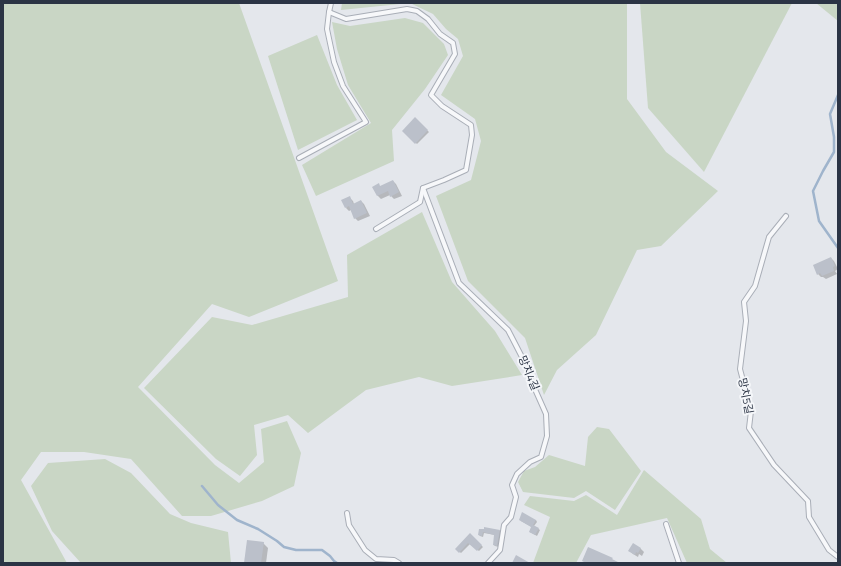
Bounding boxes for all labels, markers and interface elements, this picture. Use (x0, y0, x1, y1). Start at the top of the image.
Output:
street label: 망치4길 (514, 353, 544, 393)
street label: 망치5길 (735, 377, 757, 415)

